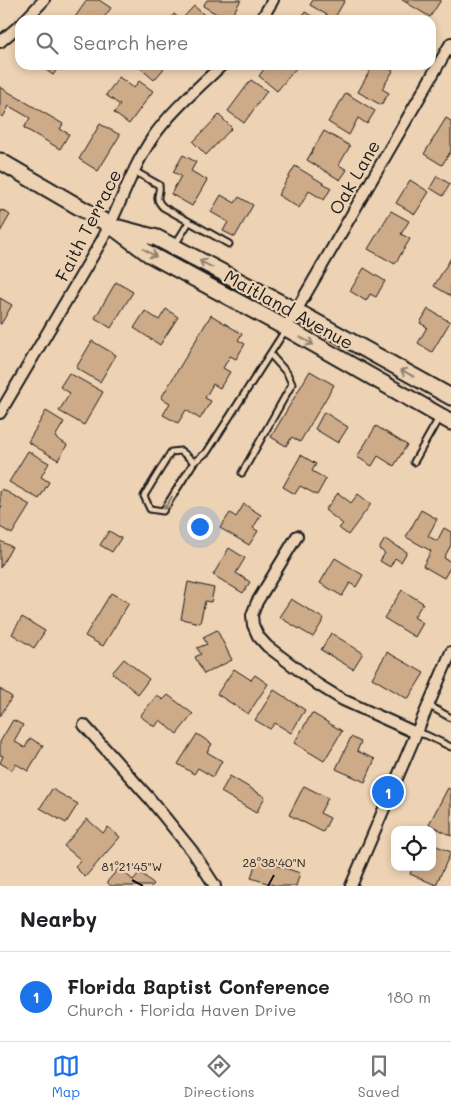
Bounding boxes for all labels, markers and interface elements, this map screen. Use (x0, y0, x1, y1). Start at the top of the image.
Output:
search box (15, 15, 436, 70)
icon: search (33, 29, 61, 57)
text: Search here (73, 30, 189, 55)
street label: Oak Lane (323, 135, 385, 219)
street label: Faith Terrace (49, 165, 127, 285)
one-way arrow (143, 248, 157, 259)
one-way arrow (199, 258, 214, 268)
street label: Maitland Avenue (220, 264, 358, 354)
one-way arrow (300, 336, 314, 346)
one-way arrow (401, 367, 415, 377)
one-way arrow (163, 496, 174, 510)
your location (187, 514, 213, 540)
pin: 1 (372, 773, 404, 811)
map controls (391, 826, 436, 871)
button: locate (391, 826, 436, 871)
text: 28°38'40"N (242, 854, 306, 870)
text: 81°21'45"W (102, 858, 162, 874)
text: Nearby (20, 905, 97, 932)
text: Florida Baptist Conference (67, 974, 330, 999)
text: 1 (32, 986, 40, 1007)
text: 180 m (386, 986, 431, 1007)
text: Church · Florida Haven Drive (67, 999, 297, 1020)
tab: Map (52, 1052, 80, 1101)
tab: Directions (183, 1052, 255, 1101)
tab: Saved (358, 1052, 399, 1101)

